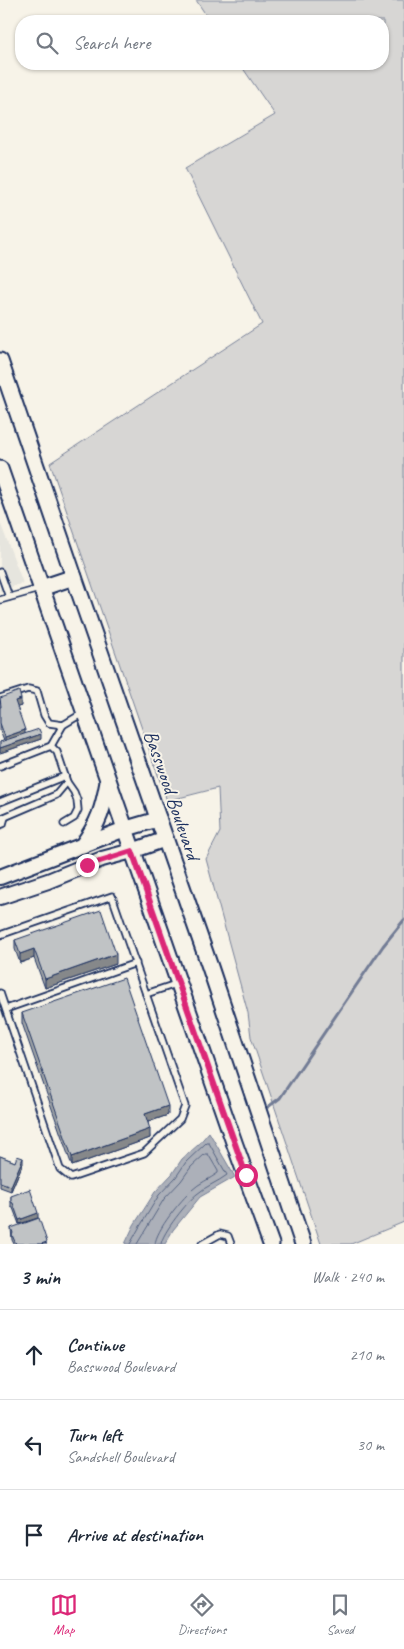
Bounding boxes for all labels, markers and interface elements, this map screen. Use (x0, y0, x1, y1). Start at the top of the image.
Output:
search box (15, 15, 389, 70)
icon: search (33, 29, 61, 57)
text: Search here (73, 31, 150, 55)
street label: Basswood Boulevard (138, 727, 207, 866)
route end (76, 854, 99, 877)
route start (235, 1164, 258, 1187)
text: 3 min (20, 1264, 60, 1290)
text: Walk · 240 m (312, 1267, 384, 1287)
text: Continue (67, 1333, 124, 1357)
icon: ahead (20, 1341, 48, 1369)
text: 210 m (350, 1345, 384, 1365)
text: Basswood Boulevard (67, 1357, 175, 1377)
text: Turn left (67, 1423, 122, 1447)
icon: left (20, 1431, 48, 1459)
text: 30 m (357, 1435, 384, 1455)
text: Sandshell Boulevard (67, 1447, 174, 1467)
icon: arrive (20, 1521, 48, 1549)
text: Arrive at destination (67, 1523, 203, 1547)
tab: Map (50, 1591, 78, 1638)
tab: Directions (178, 1591, 226, 1638)
tab: Saved (326, 1591, 354, 1638)

